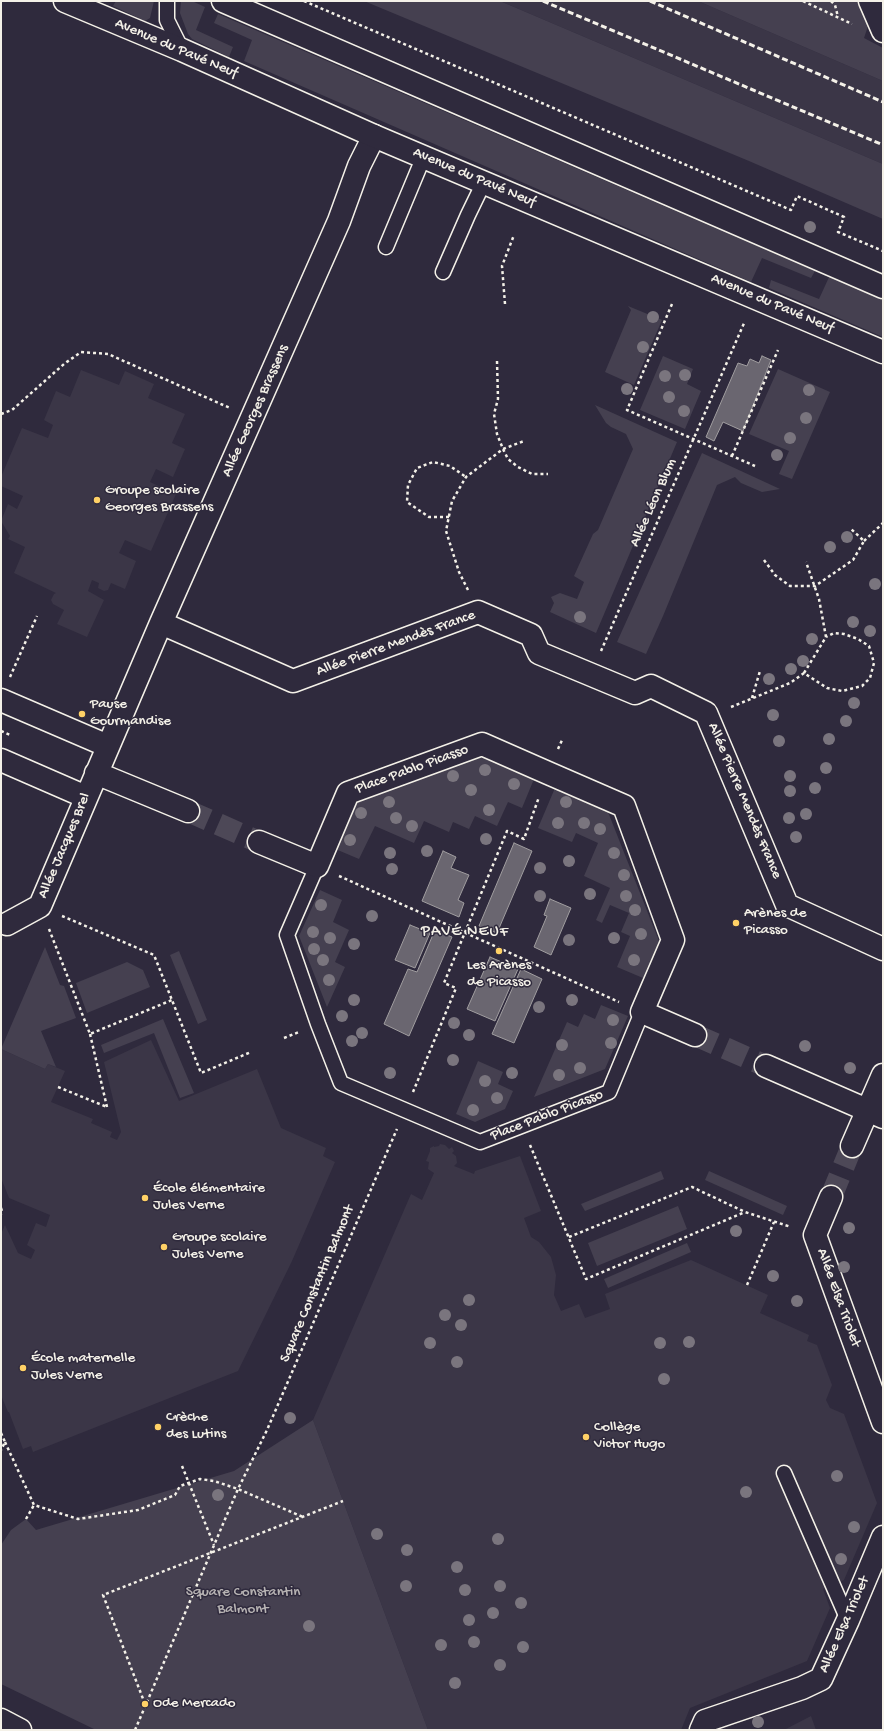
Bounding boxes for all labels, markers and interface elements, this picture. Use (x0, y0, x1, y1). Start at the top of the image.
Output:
street label: Avenue du Pavé Neuf (112, 15, 240, 83)
street label: Avenue du Pavé Neuf (410, 144, 538, 212)
street label: Avenue du Pavé Neuf (708, 270, 836, 338)
street label: Allée Georges Brassens (219, 342, 293, 480)
street label: Allée Léon Blum (626, 456, 682, 550)
place label: Groupe scolaire Georges Brassens (105, 482, 213, 517)
marker: Groupe scolaire Georges Brassens (92, 495, 102, 505)
street label: Allée Pierre Mendès France (314, 607, 478, 681)
place label: Pause Gourmandise (90, 696, 171, 731)
marker: Pause Gourmandise (77, 709, 87, 719)
street label: Allée Pierre Mendès France (703, 720, 785, 882)
street label: Place Pablo Picasso (353, 741, 471, 799)
street label: Allée Jacques Brel (35, 791, 95, 901)
place label: Arènes de Picasso (744, 905, 806, 940)
marker: Arènes de Picasso (731, 918, 741, 928)
district label: PAVÉ NEUF (421, 923, 509, 943)
marker: Les Arènes de Picasso (494, 946, 504, 956)
place label: Les Arènes de Picasso (467, 957, 531, 992)
street label: Place Pablo Picasso (488, 1086, 606, 1146)
place label: École élémentaire Jules Verne (153, 1180, 265, 1215)
marker: École élémentaire Jules Verne (140, 1193, 150, 1203)
street label: Square Constantin Balmont (277, 1203, 359, 1365)
place label: Groupe scolaire Jules Verne (172, 1229, 267, 1264)
marker: Groupe scolaire Jules Verne (159, 1242, 169, 1252)
street label: Allée Elsa Triolet (812, 1246, 864, 1350)
place label: École maternelle Jules Verne (31, 1350, 135, 1385)
marker: École maternelle Jules Verne (18, 1363, 28, 1373)
place label: Crèche des Lutins (166, 1409, 226, 1444)
place label: Collège Victor Hugo (594, 1419, 665, 1454)
marker: Crèche des Lutins (153, 1422, 163, 1432)
marker: Collège Victor Hugo (581, 1432, 591, 1442)
street label: Allée Elsa Triolet (816, 1574, 874, 1676)
park label: Square Constantin Balmont (186, 1584, 300, 1619)
place label: Ode Mercado (153, 1695, 236, 1713)
marker: Ode Mercado (140, 1699, 150, 1709)

